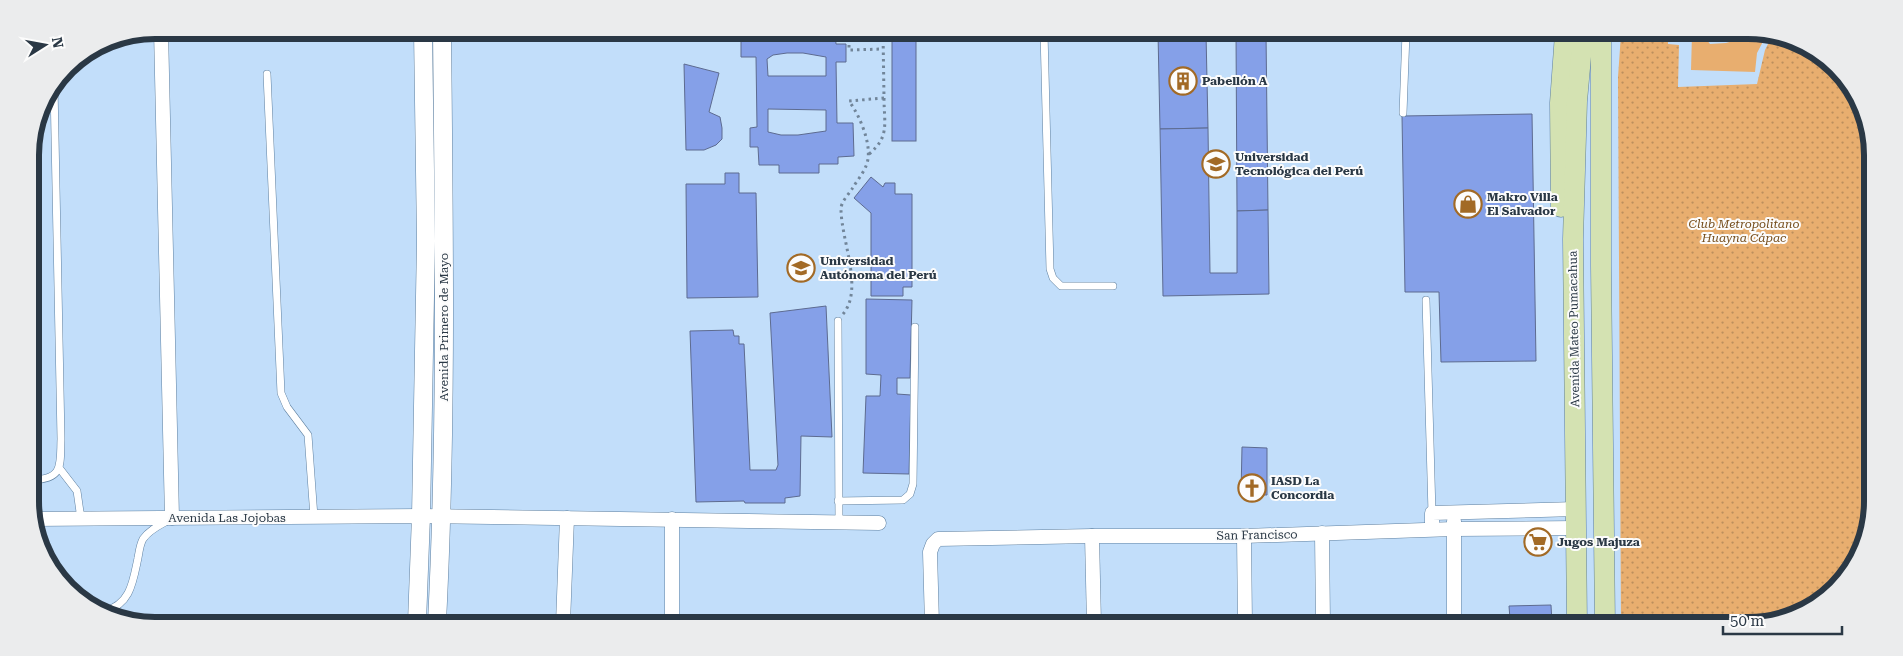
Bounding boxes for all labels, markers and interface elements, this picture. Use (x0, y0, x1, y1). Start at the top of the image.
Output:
north arrow (20, 20, 70, 70)
text: N (49, 36, 67, 50)
building icon: Pabellón A (1168, 66, 1198, 96)
place label: Pabellón A (1202, 74, 1268, 88)
school or university icon: Universidad Tecnológica del Perú (1201, 149, 1231, 179)
place label: Universidad Tecnológica del Perú (1235, 150, 1363, 178)
shop icon: Makro Villa El Salvador (1453, 189, 1483, 219)
place label: Makro Villa El Salvador (1487, 190, 1558, 218)
park label: Club Metropolitano Huayna Cápac (1688, 217, 1800, 245)
street label: Avenida Mateo Pumacahua (1566, 250, 1582, 407)
street label: Avenida Primero de Mayo (437, 253, 451, 401)
school or university icon: Universidad Autónoma del Perú (786, 253, 816, 283)
place label: Universidad Autónoma del Perú (820, 254, 937, 282)
church icon: IASD La Concordia (1237, 473, 1267, 503)
place label: IASD La Concordia (1271, 474, 1334, 502)
street label: Avenida Las Jojobas (168, 511, 286, 525)
street label: San Francisco (1216, 527, 1298, 543)
supermarket icon: Jugos Majuza (1523, 527, 1553, 557)
place label: Jugos Majuza (1557, 535, 1640, 549)
scale bar (1723, 604, 1842, 636)
text: 50 m (1730, 612, 1765, 630)

